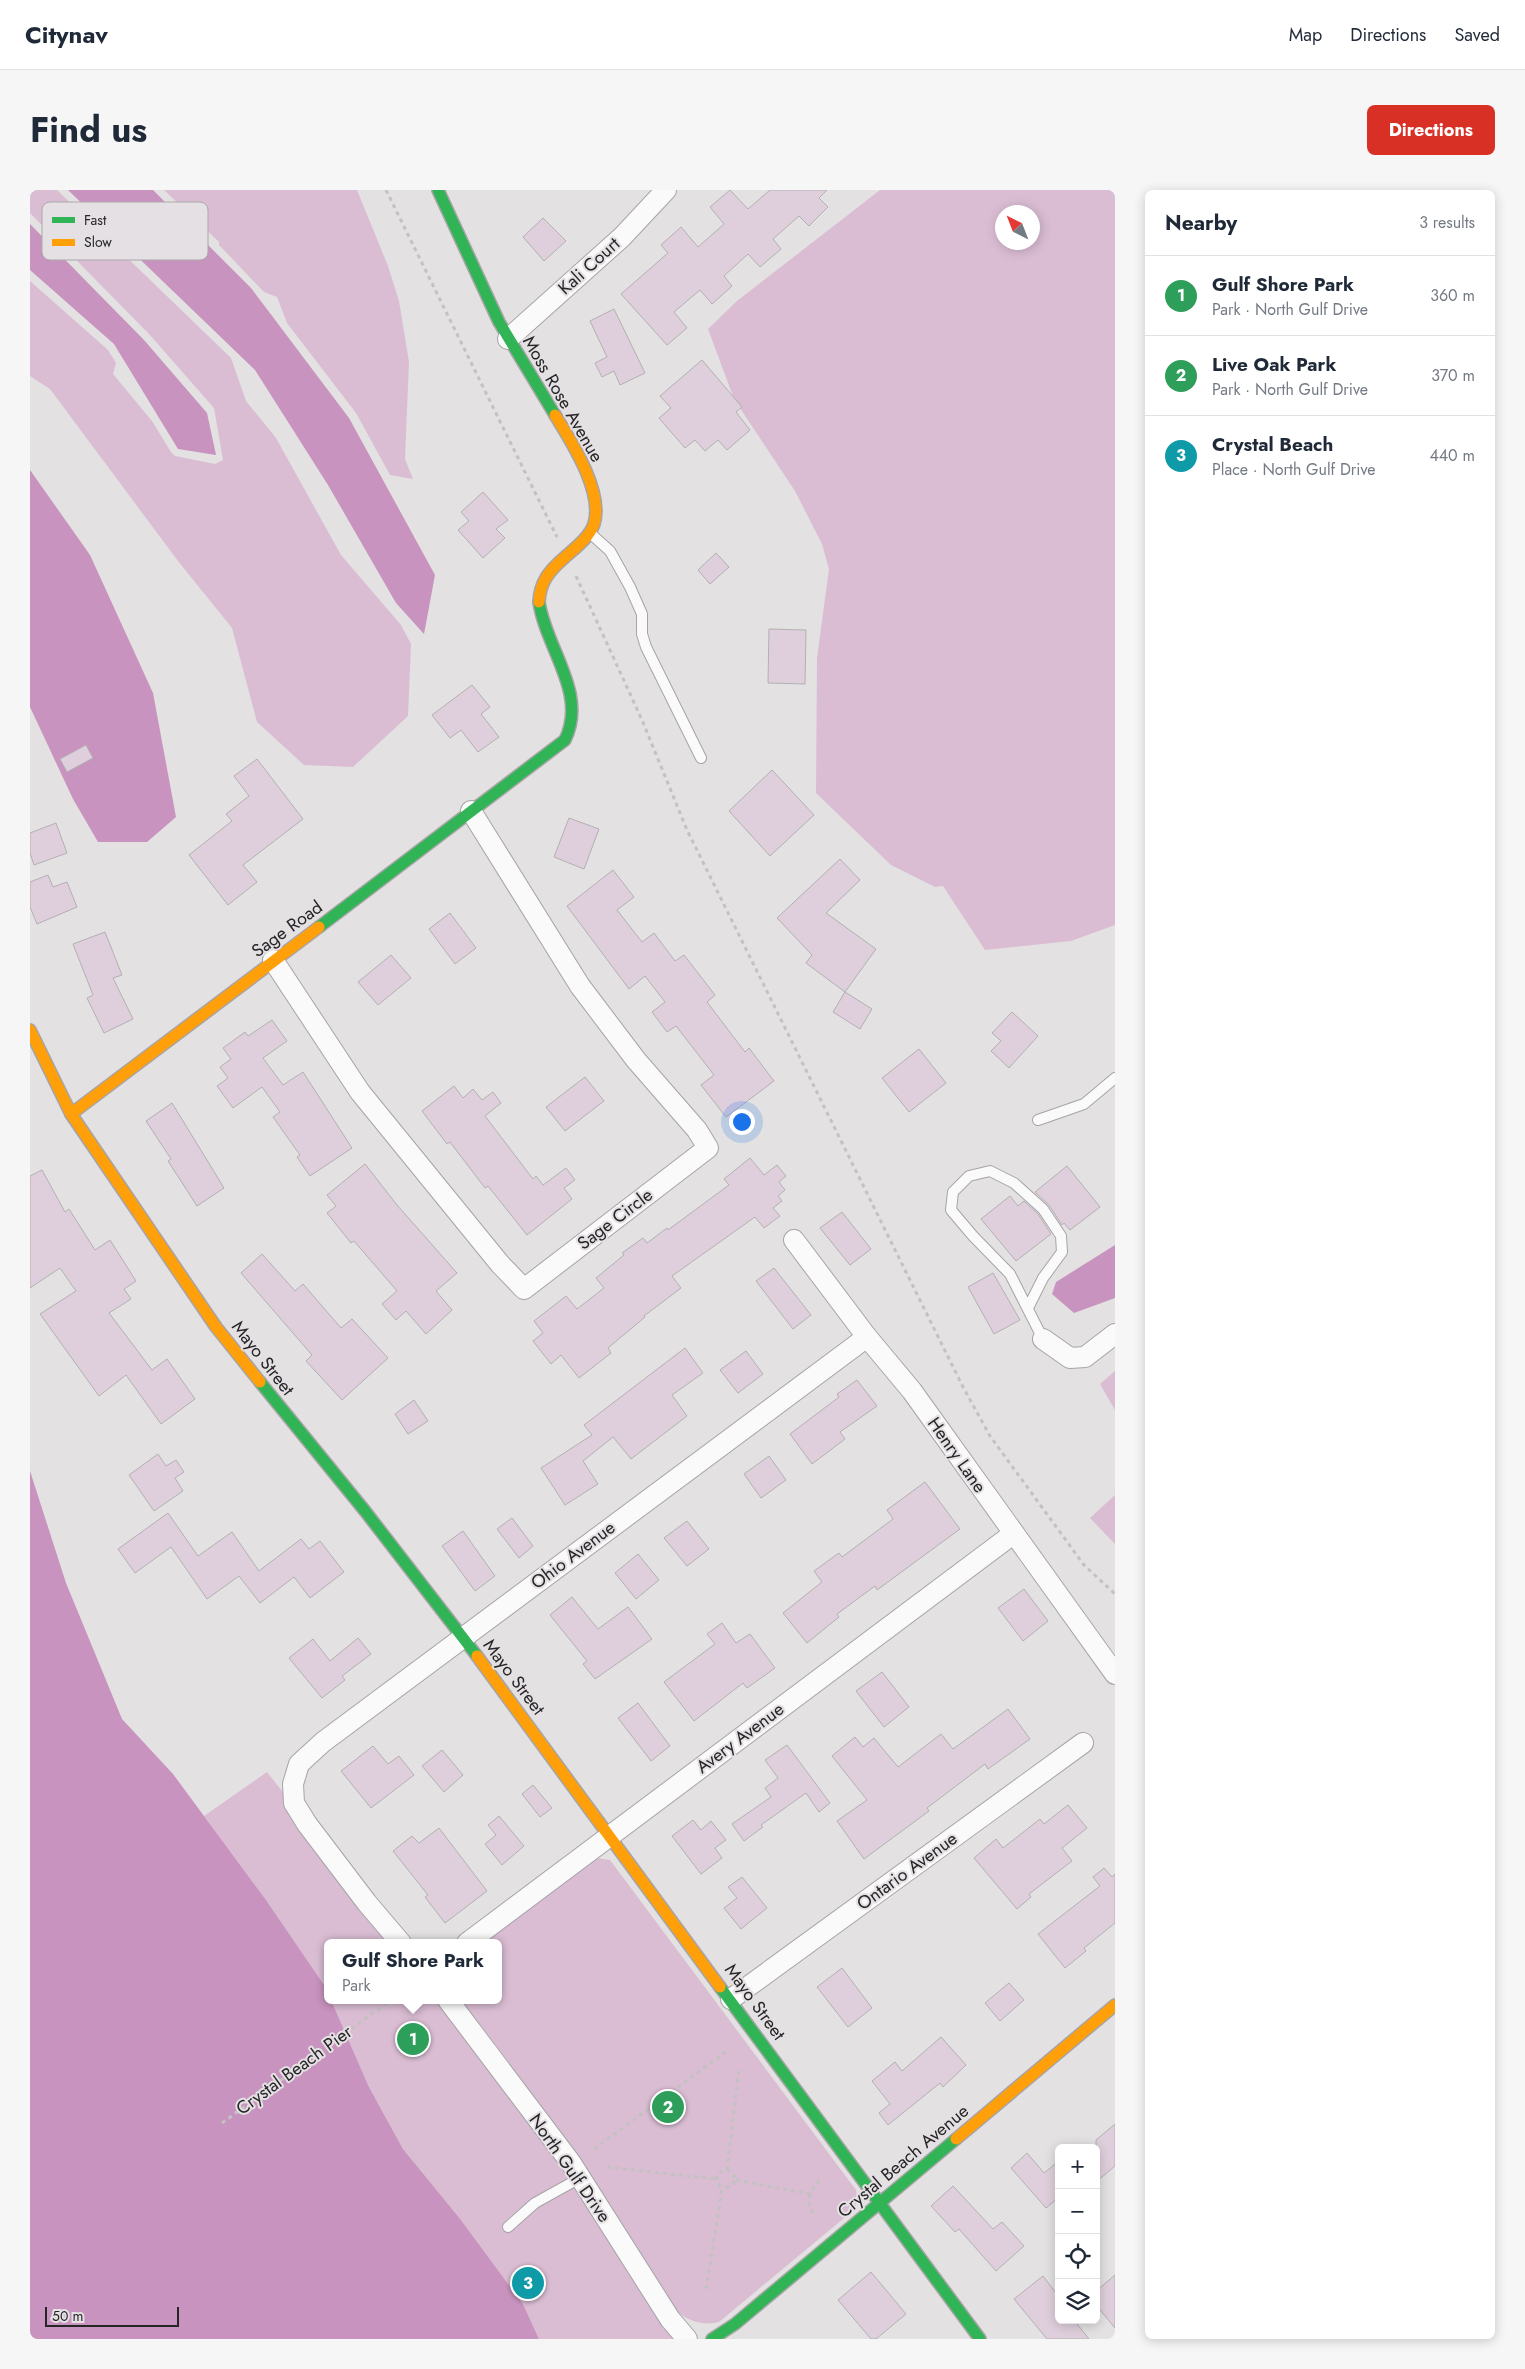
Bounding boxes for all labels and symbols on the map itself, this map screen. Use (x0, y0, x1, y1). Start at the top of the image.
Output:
legend (42, 202, 208, 260)
north arrow (995, 205, 1040, 250)
text: Fast (84, 210, 107, 230)
street label: Kali Court (552, 231, 626, 301)
text: Slow (84, 232, 112, 252)
street label: Moss Rose Avenue (516, 331, 610, 467)
street label: Sage Road (246, 894, 328, 964)
your location (729, 1109, 755, 1135)
street label: Sage Circle (572, 1182, 658, 1256)
street label: Mayo Street (225, 1315, 301, 1402)
street label: Henry Lane (921, 1412, 993, 1498)
street label: Ohio Avenue (525, 1515, 621, 1595)
street label: Mayo Street (477, 1634, 552, 1721)
street label: Avery Avenue (691, 1696, 789, 1780)
street label: Ontario Avenue (851, 1826, 963, 1916)
street label: Mayo Street (718, 1958, 792, 2046)
street label: Crystal Beach Pier (230, 2018, 358, 2121)
pin: 1 (397, 2020, 429, 2058)
pin: 2 (652, 2088, 684, 2126)
street label: Crystal Beach Avenue (832, 2098, 974, 2224)
street label: North Gulf Drive (523, 2108, 617, 2228)
pin: 3 (512, 2264, 544, 2302)
scale bar (45, 2304, 179, 2327)

